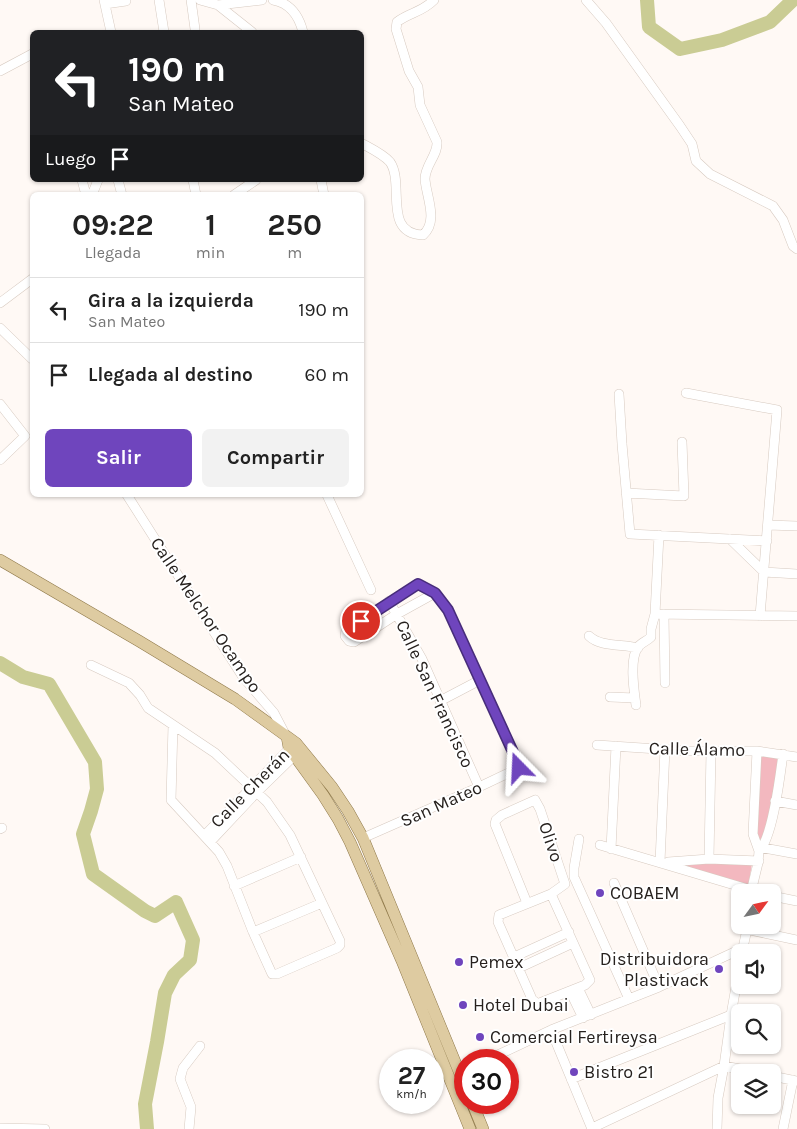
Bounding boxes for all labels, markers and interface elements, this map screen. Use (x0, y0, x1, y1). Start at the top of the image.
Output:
text: 190 m (128, 49, 226, 90)
icon: left (45, 50, 110, 115)
text: San Mateo (128, 91, 234, 117)
icon: arrive (106, 145, 134, 173)
text: Luego (45, 148, 96, 170)
text: 09:22 (72, 207, 154, 243)
text: 1 (205, 207, 216, 243)
text: 250 (267, 207, 322, 243)
text: Llegada (85, 243, 141, 262)
text: min (196, 243, 225, 262)
text: m (287, 243, 302, 262)
text: Gira a la izquierda (88, 290, 254, 312)
icon: left (45, 296, 73, 324)
text: 190 m (298, 299, 349, 321)
text: San Mateo (88, 312, 165, 331)
icon: arrive (45, 361, 73, 389)
text: Llegada al destino (88, 364, 253, 386)
text: 60 m (305, 364, 349, 386)
button: Salir (45, 429, 192, 487)
button: Compartir (202, 429, 349, 487)
street label: Calle Melchor Ocampo (146, 533, 266, 697)
pin (340, 600, 382, 642)
icon: arrive (347, 607, 375, 635)
street label: Calle San Francisco (391, 617, 479, 771)
street label: Calle Álamo (649, 736, 745, 761)
position arrow (492, 741, 544, 793)
street label: Calle Cherán (206, 744, 294, 832)
street label: San Mateo (397, 776, 485, 832)
street label: Olivo (534, 819, 568, 865)
place label: COBAEM (610, 882, 680, 904)
north arrow (731, 884, 781, 934)
map controls (731, 884, 781, 1114)
marker: COBAEM (594, 887, 606, 899)
button: sound (731, 944, 781, 994)
place label: Distribuidora Plastivack (600, 948, 709, 991)
place label: Pemex (469, 951, 524, 973)
marker: Pemex (453, 956, 465, 968)
marker: Distribuidora Plastivack (713, 963, 725, 975)
place label: Hotel Dubai (473, 994, 569, 1016)
marker: Hotel Dubai (457, 999, 469, 1011)
button: search (731, 1004, 781, 1054)
place label: Comercial Fertireysa (490, 1026, 658, 1048)
marker: Comercial Fertireysa (474, 1031, 486, 1043)
speed limit sign: 30 (454, 1049, 519, 1114)
text: 27 (398, 1061, 425, 1090)
place label: Bistro 21 (584, 1061, 654, 1083)
button: layers (731, 1064, 781, 1114)
marker: Bistro 21 (568, 1066, 580, 1078)
text: km/h (396, 1087, 427, 1101)

